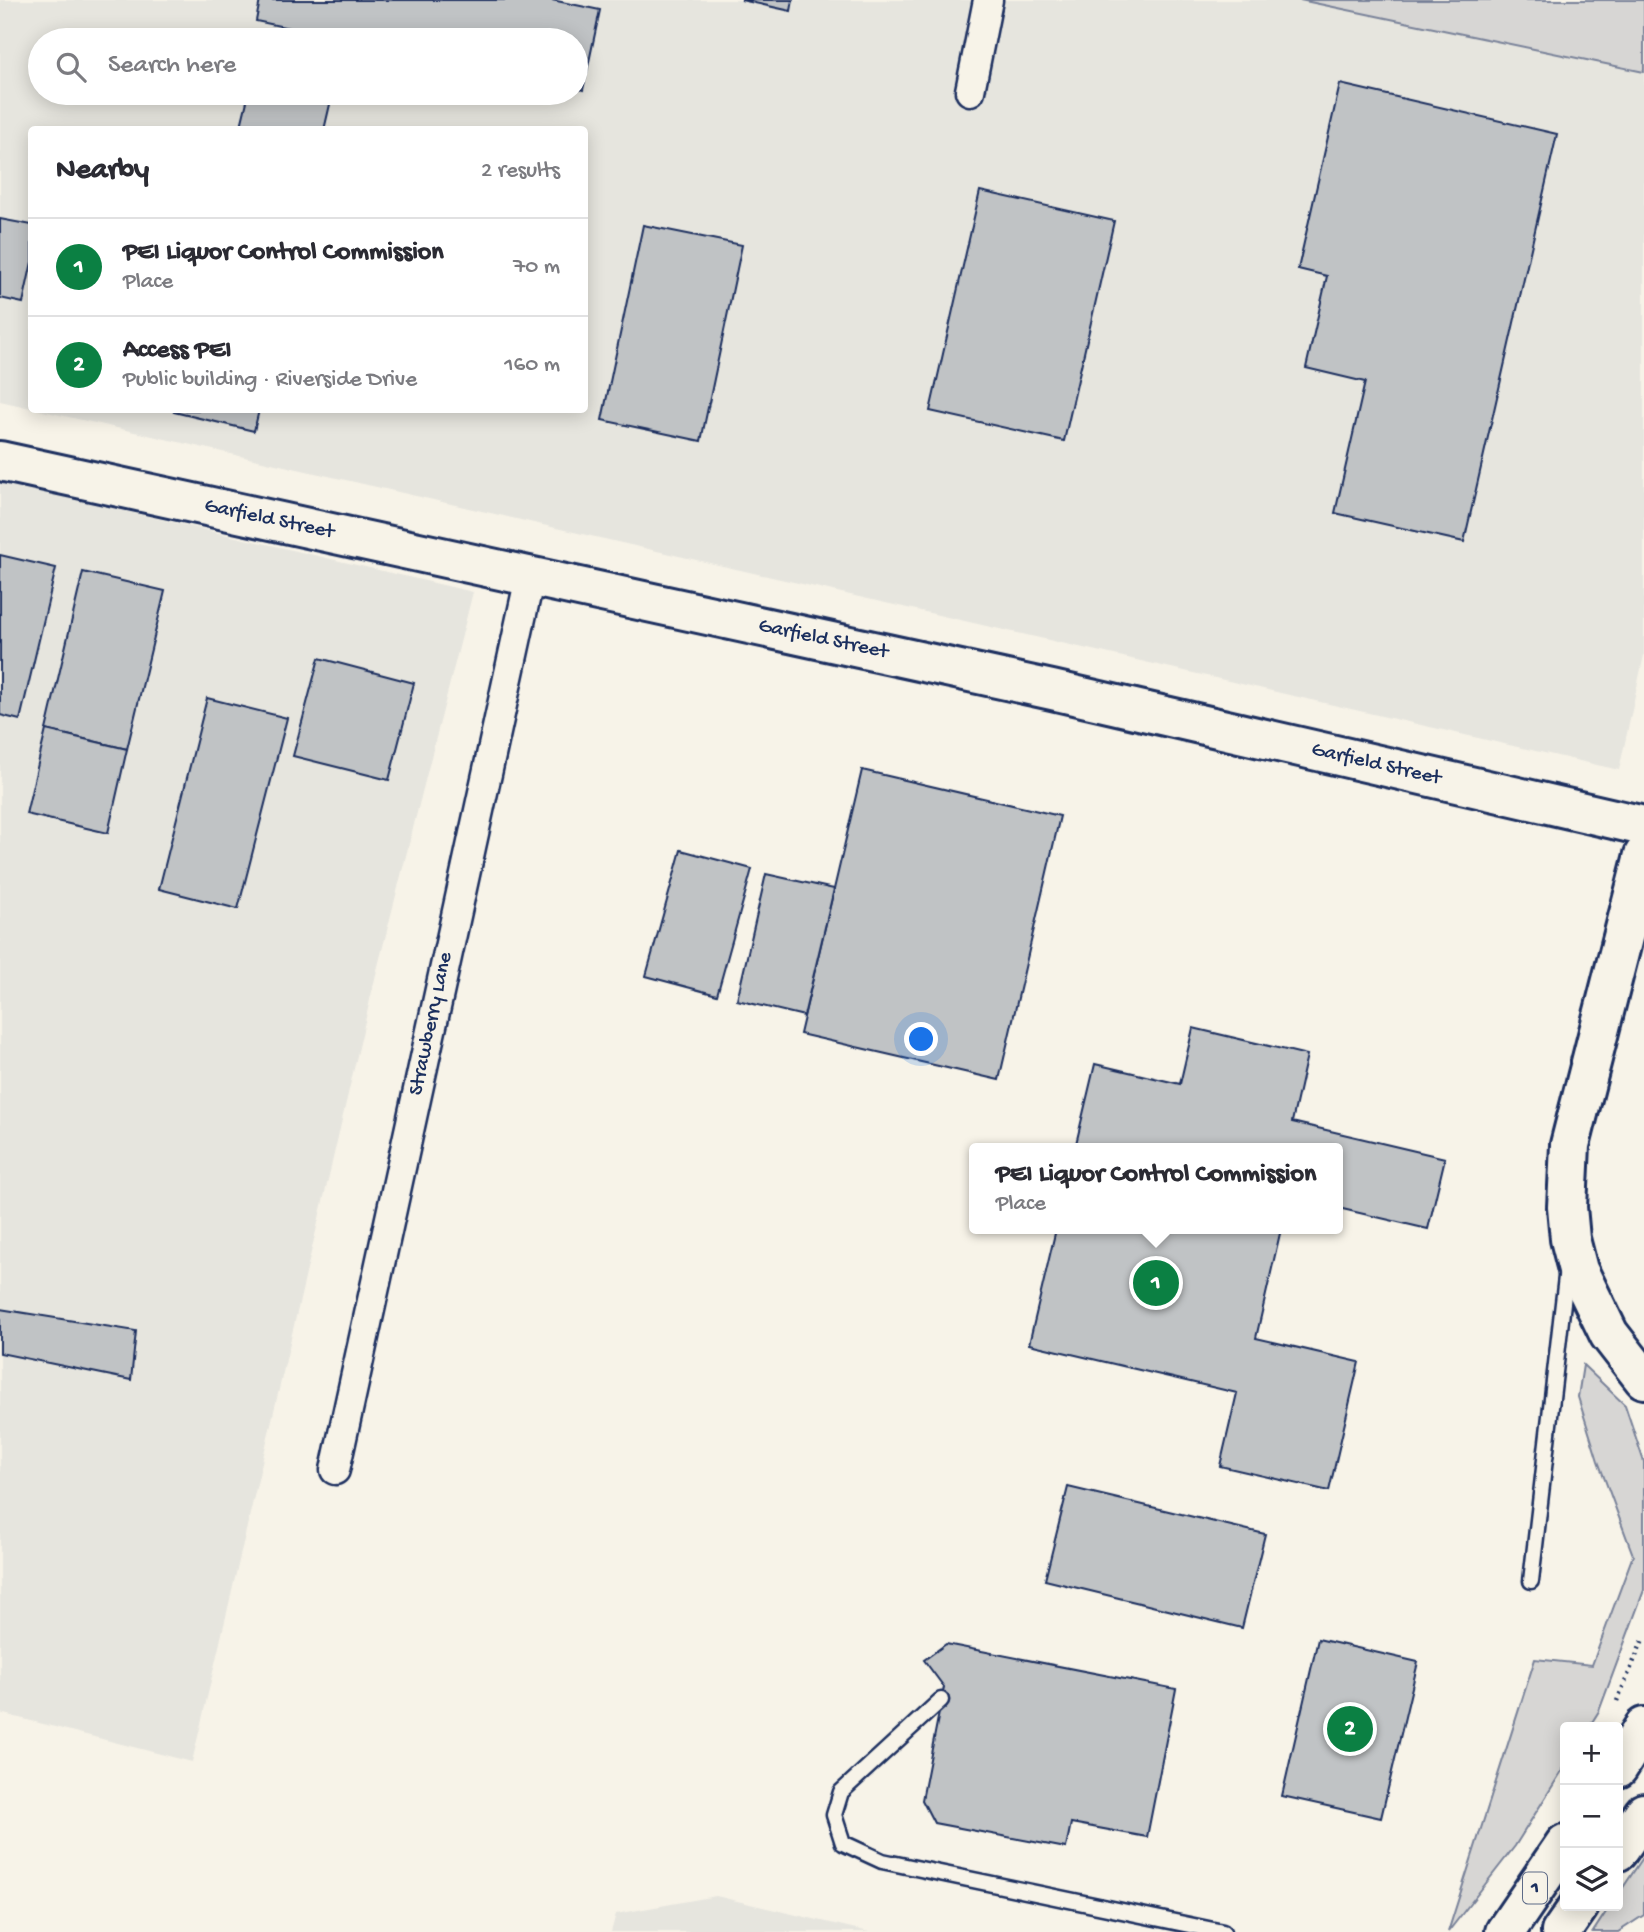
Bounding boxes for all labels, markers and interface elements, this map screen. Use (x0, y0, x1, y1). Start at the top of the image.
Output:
search box (28, 28, 588, 105)
icon: search (52, 48, 90, 86)
text: Search here (108, 51, 236, 82)
text: Nearby (56, 154, 149, 189)
text: 2 results (481, 158, 560, 185)
text: PEI Liquor Control Commission (123, 238, 444, 269)
text: 1 (74, 254, 84, 281)
text: 70 m (513, 254, 560, 281)
text: Place (123, 269, 173, 296)
text: Access PEI (123, 336, 232, 367)
text: 2 (73, 352, 85, 379)
text: 160 m (504, 352, 560, 379)
text: Public building · Riverside Drive (123, 367, 417, 394)
street label: Garfield Street (202, 494, 339, 546)
street label: Garfield Street (756, 614, 893, 666)
street label: Garfield Street (1309, 738, 1446, 793)
street label: Strawberry Lane (405, 949, 460, 1098)
your location (904, 1022, 938, 1056)
popup (969, 1143, 1343, 1234)
text: PEI Liquor Control Commission (996, 1160, 1316, 1191)
text: Place (996, 1191, 1046, 1218)
pin: 1 (1133, 1257, 1179, 1309)
pin: 2 (1327, 1703, 1373, 1755)
map controls (1560, 1722, 1623, 1911)
button: + (1560, 1722, 1623, 1785)
button: − (1560, 1785, 1623, 1848)
button: layers (1560, 1848, 1623, 1911)
road number: 1 (1523, 1872, 1547, 1904)

